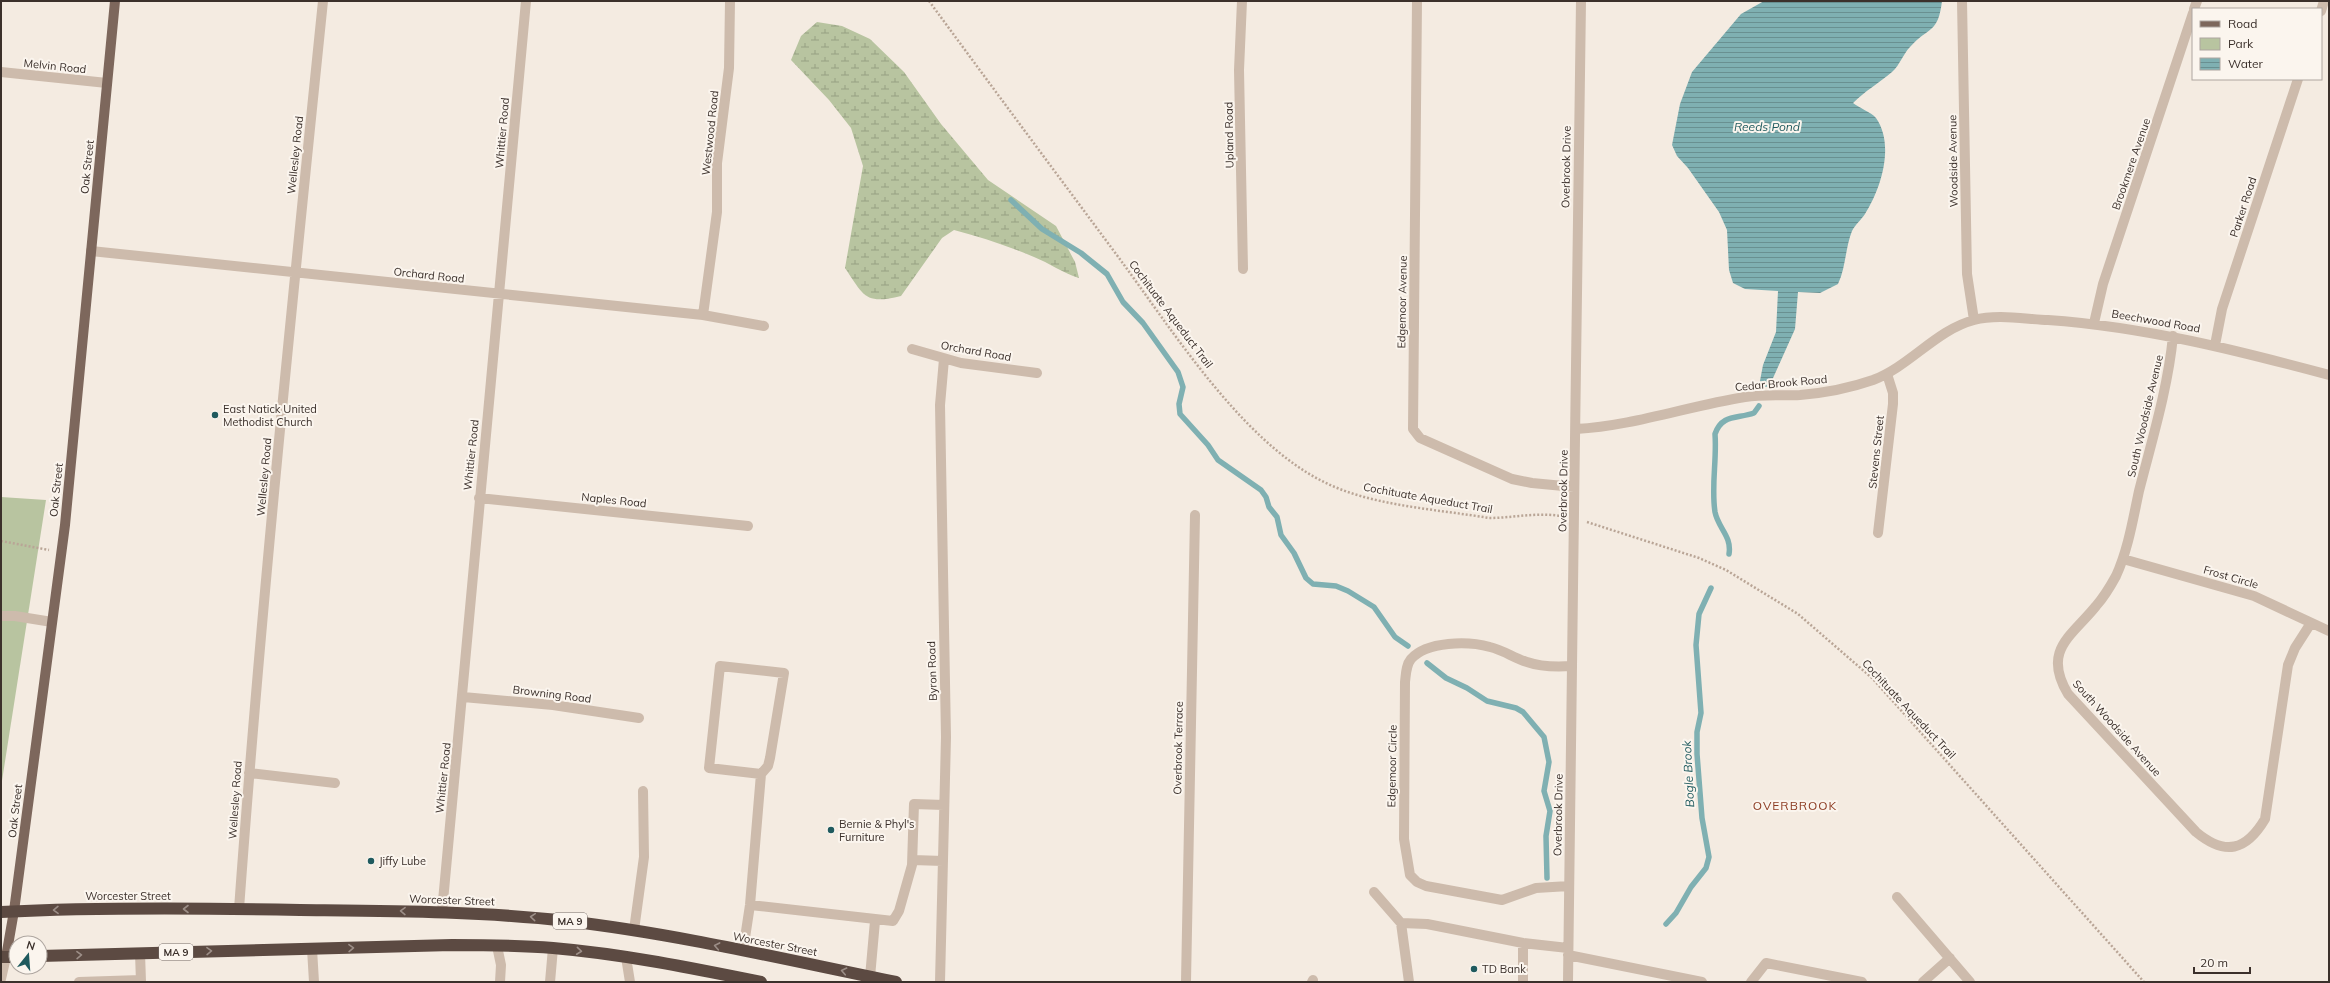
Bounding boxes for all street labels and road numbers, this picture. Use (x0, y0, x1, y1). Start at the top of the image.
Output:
street label: Melvin Road (23, 56, 87, 76)
street label: Westwood Road (699, 90, 721, 176)
street label: Whittier Road (492, 97, 512, 169)
street label: Upland Road (1221, 102, 1237, 168)
street label: Wellesley Road (284, 115, 306, 195)
street label: Woodside Avenue (1945, 115, 1961, 207)
street label: Brookmere Avenue (2109, 116, 2153, 212)
street label: Overbrook Drive (1558, 126, 1574, 208)
street label: Oak Street (77, 139, 97, 195)
street label: Parker Road (2227, 175, 2259, 239)
street label: Edgemoor Avenue (1394, 255, 1410, 349)
street label: Cochituate Aqueduct Trail (1126, 257, 1216, 371)
street label: Orchard Road (393, 264, 465, 286)
street label: Beechwood Road (2111, 306, 2201, 336)
street label: Orchard Road (940, 338, 1012, 364)
street label: South Woodside Avenue (2124, 353, 2166, 479)
street label: Cedar Brook Road (1734, 372, 1828, 394)
street label: Stevens Street (1865, 415, 1887, 489)
street label: Whittier Road (460, 419, 482, 491)
street label: Wellesley Road (254, 437, 274, 517)
street label: Overbrook Drive (1555, 450, 1571, 532)
street label: Oak Street (46, 462, 66, 518)
street label: Cochituate Aqueduct Trail (1362, 480, 1494, 516)
street label: Naples Road (581, 490, 647, 510)
street label: Frost Circle (2202, 562, 2260, 592)
street label: Byron Road (924, 641, 940, 701)
street label: Cochituate Aqueduct Trail (1859, 656, 1959, 762)
street label: South Woodside Avenue (2070, 677, 2164, 779)
street label: Browning Road (512, 682, 592, 706)
street label: Overbrook Terrace (1170, 701, 1186, 795)
street label: Edgemoor Circle (1384, 724, 1400, 808)
street label: Whittier Road (432, 742, 454, 814)
street label: Wellesley Road (225, 760, 245, 840)
street label: Overbrook Drive (1550, 774, 1566, 856)
street label: Oak Street (5, 783, 25, 839)
street label: Worcester Street (85, 889, 171, 903)
street label: Worcester Street (409, 892, 495, 908)
road number: MA 9 (553, 913, 587, 929)
street label: Worcester Street (732, 929, 818, 959)
road number: MA 9 (159, 944, 193, 960)

